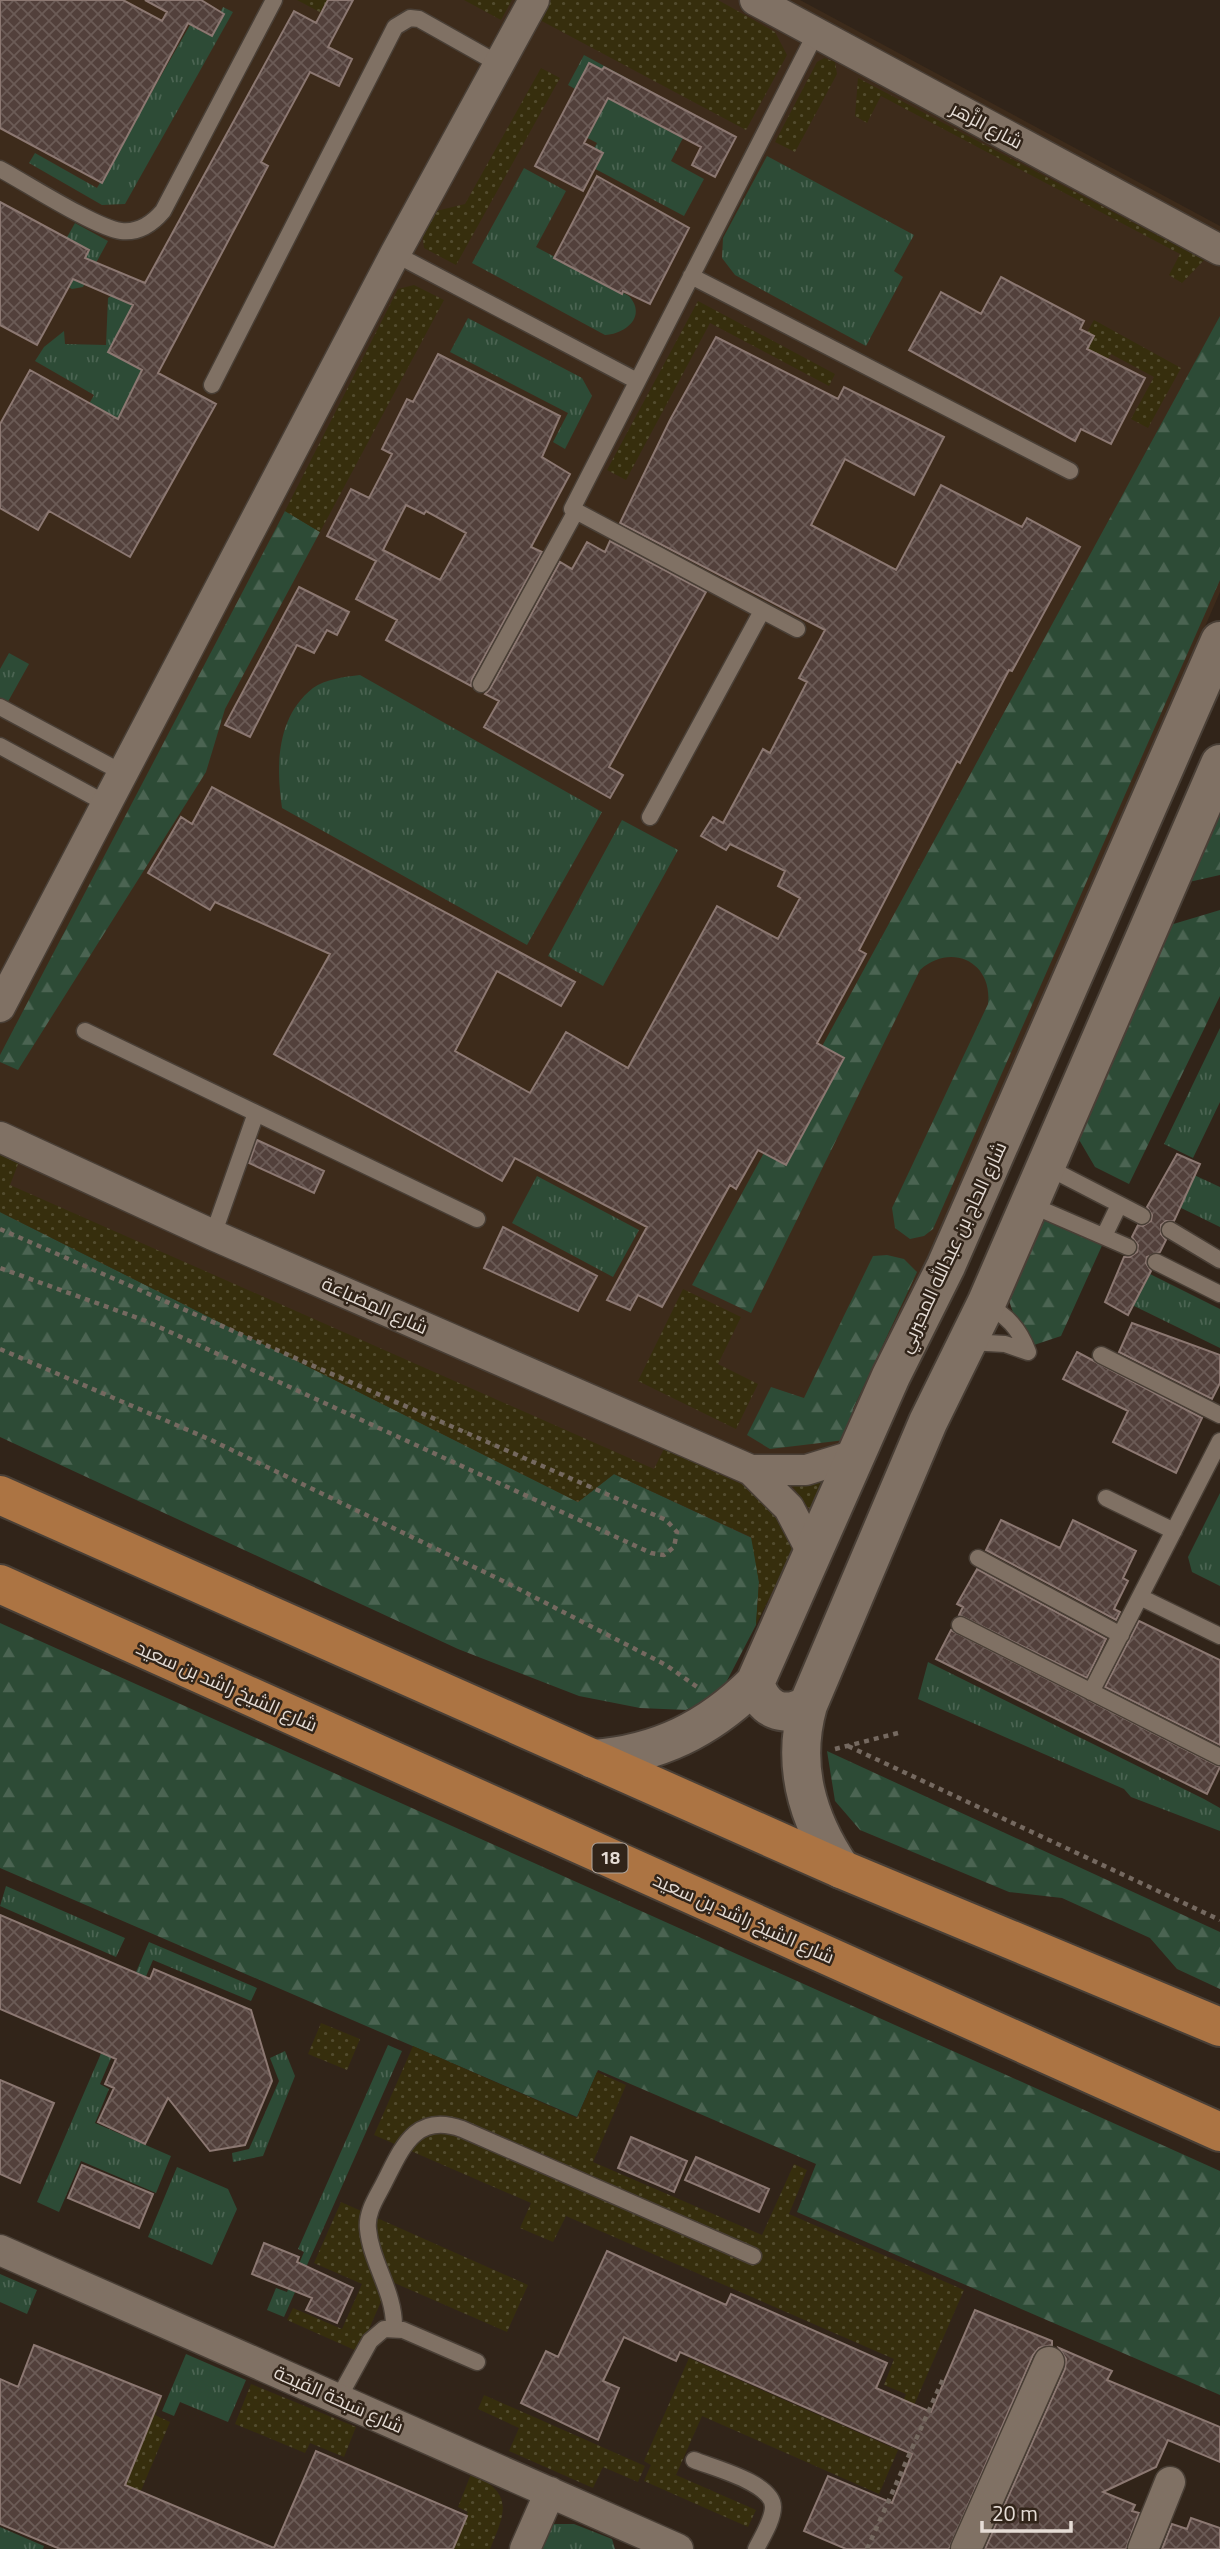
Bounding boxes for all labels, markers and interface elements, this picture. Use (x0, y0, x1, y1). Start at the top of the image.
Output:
street label: شارع الزَّهر (943, 90, 1030, 159)
street label: شارع الحاج بن عبدالله المحيربي (887, 1135, 1017, 1359)
street label: شارع المِضباعة (316, 1265, 434, 1345)
street label: شارع الشيخ راشد بن سعيد (130, 1630, 324, 1742)
road number: 18 (592, 1844, 628, 1872)
street label: شارع الشيخ راشد بن سعيد (647, 1862, 841, 1974)
street label: شارع سَبخة الفَيحة (268, 2354, 410, 2444)
scale bar (982, 2490, 1071, 2534)
text: 20 m (992, 2494, 1038, 2533)

